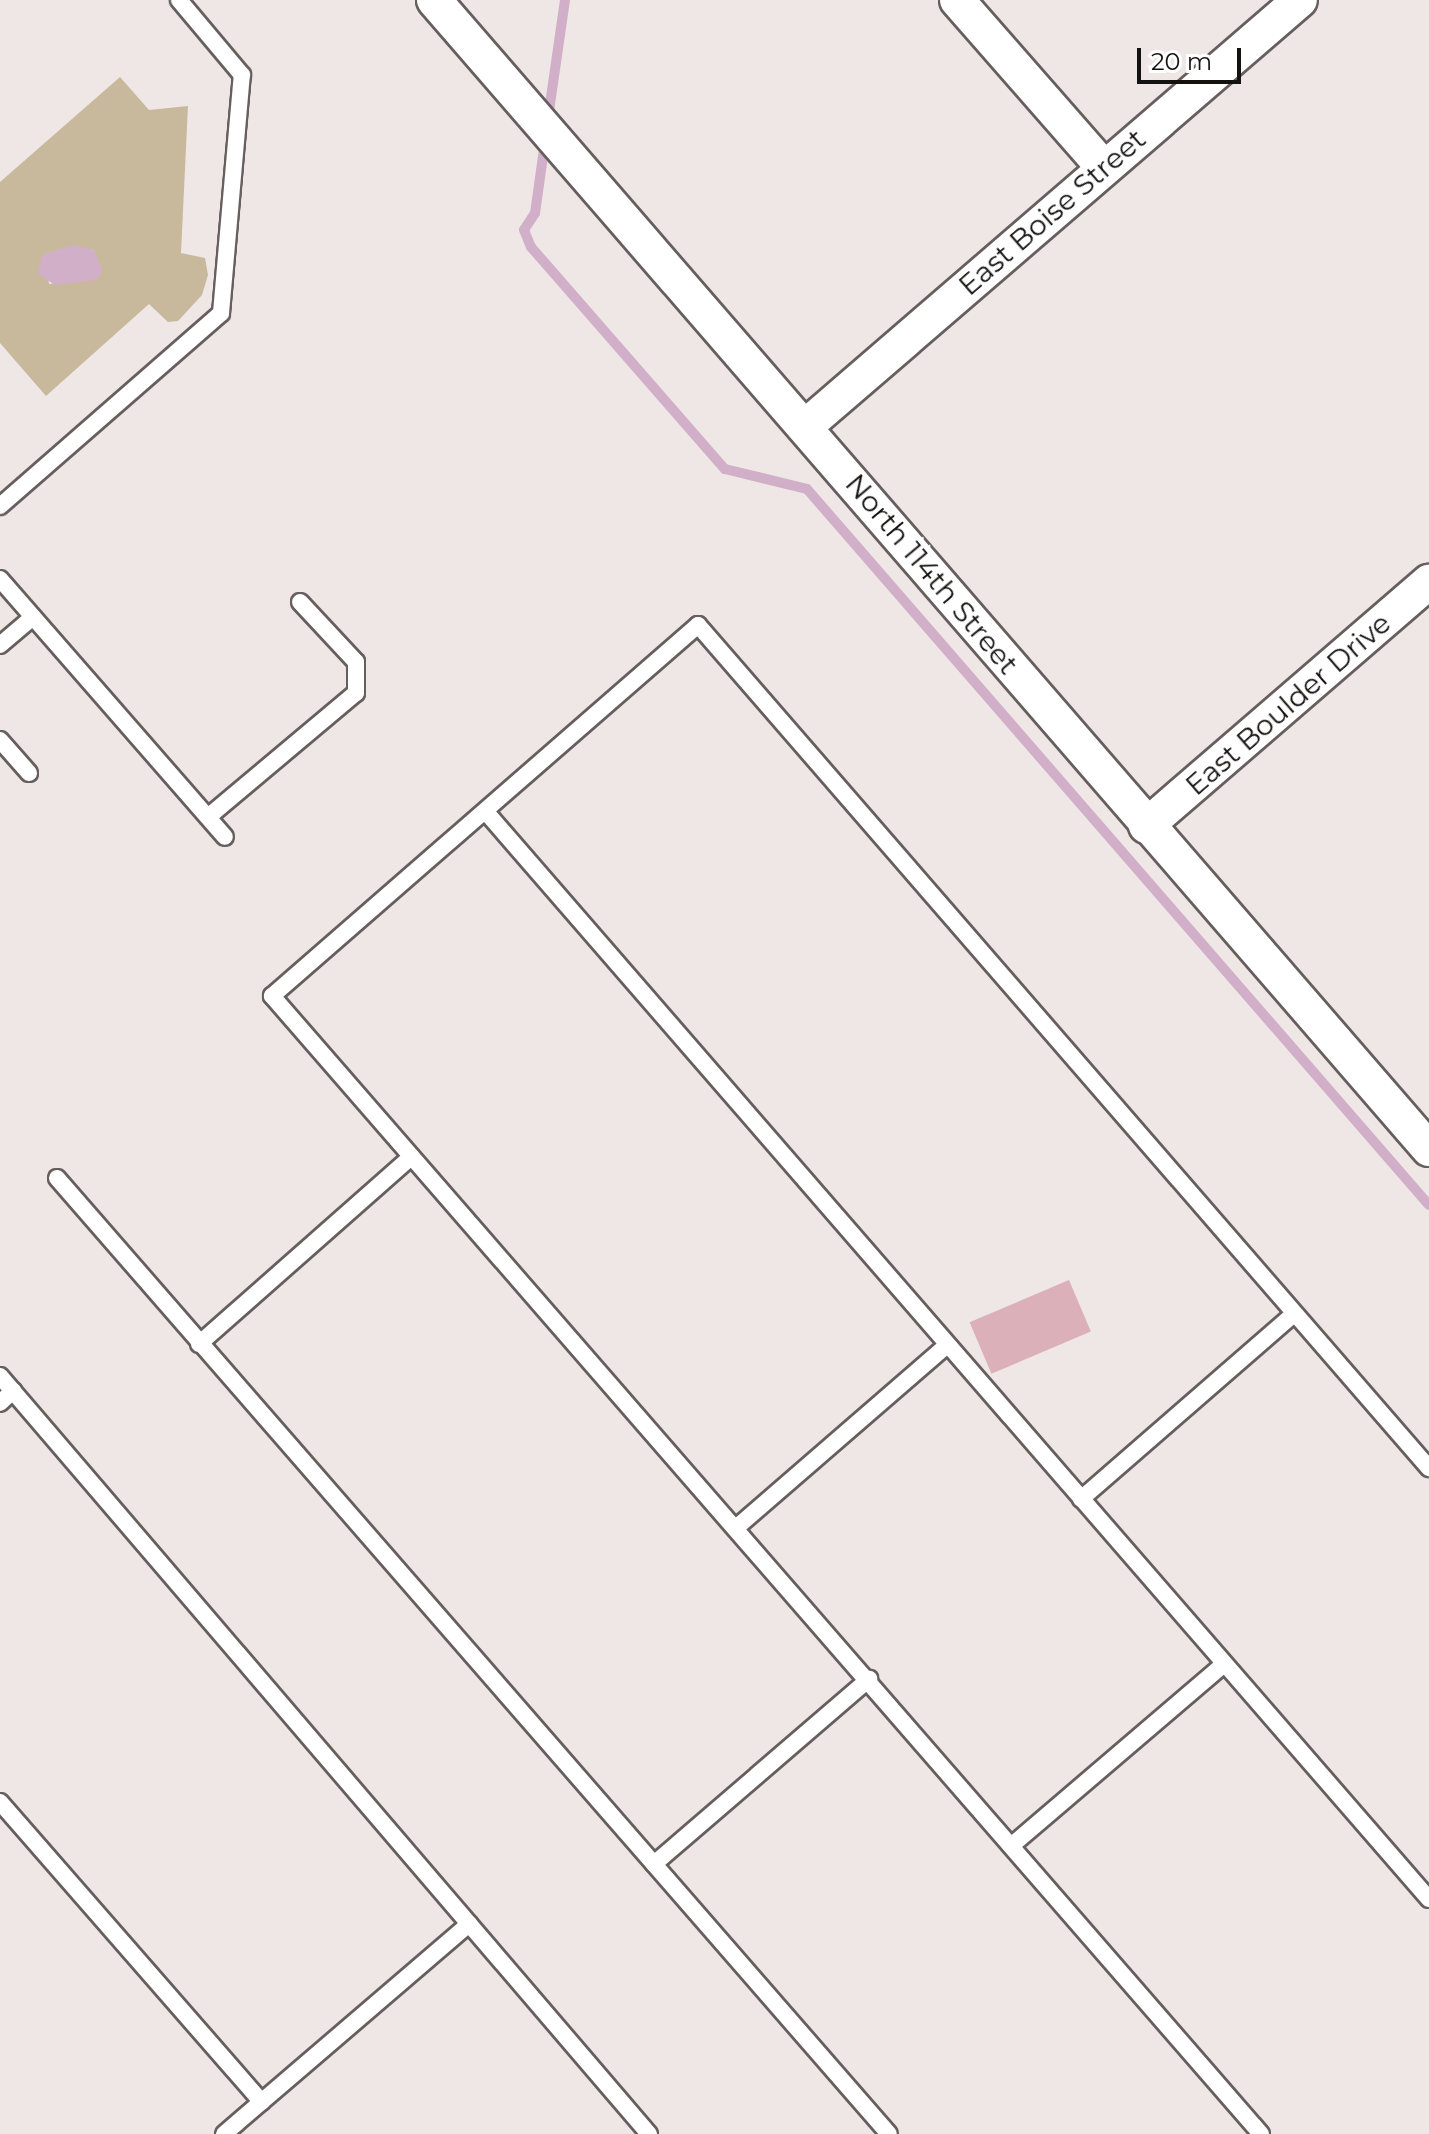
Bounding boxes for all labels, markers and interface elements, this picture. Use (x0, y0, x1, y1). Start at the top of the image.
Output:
scale bar (1141, 32, 1245, 82)
text: 20 m (1151, 47, 1212, 76)
street label: East Boise Street (952, 122, 1152, 302)
street label: North 114th Street (839, 467, 1025, 681)
street label: East Boulder Drive (1179, 606, 1397, 802)

